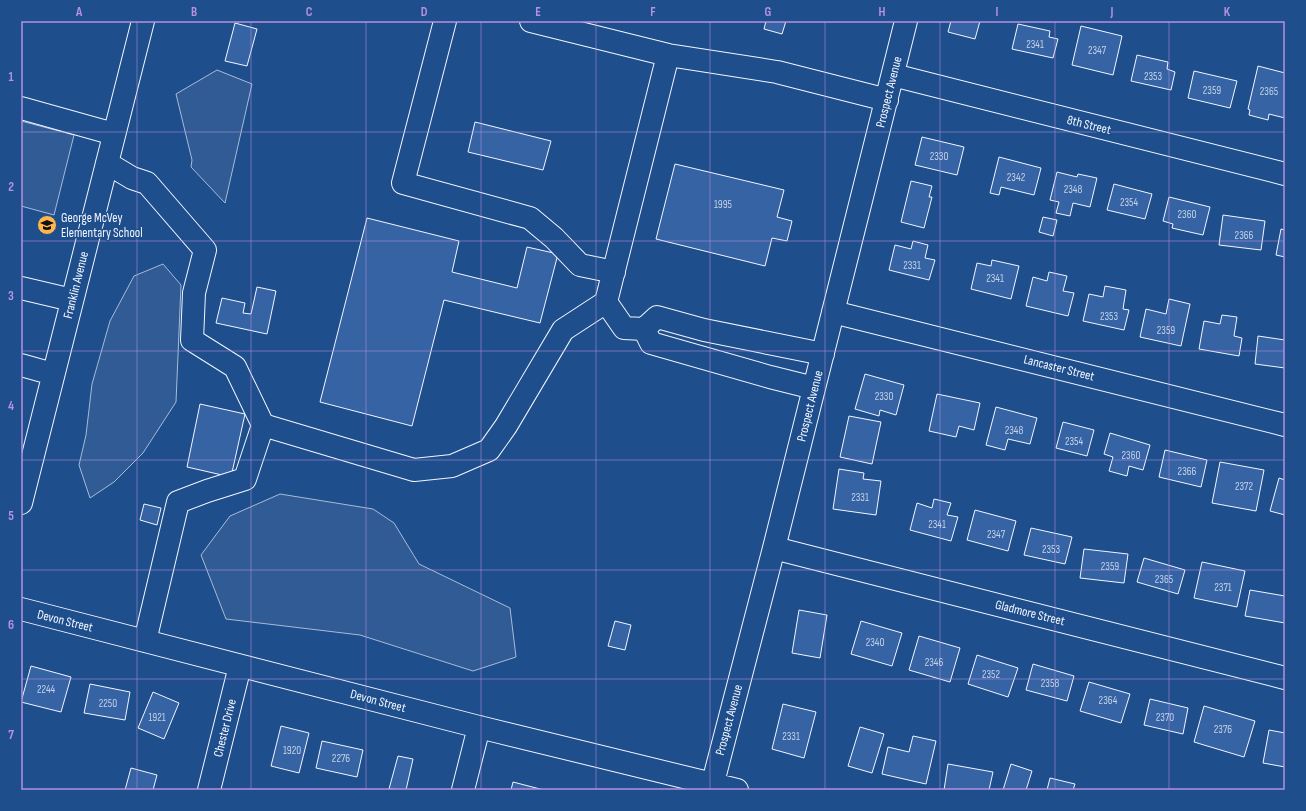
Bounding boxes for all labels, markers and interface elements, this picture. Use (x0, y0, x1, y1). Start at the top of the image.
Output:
text: A (75, 4, 83, 20)
text: B (191, 4, 197, 20)
text: C (306, 4, 313, 20)
text: D (421, 4, 428, 20)
text: E (535, 4, 541, 20)
text: F (650, 4, 656, 20)
text: G (765, 4, 772, 20)
text: H (879, 4, 886, 20)
text: I (996, 4, 999, 20)
text: J (1110, 4, 1114, 20)
text: K (1224, 4, 1231, 20)
house number: 2341 (1026, 38, 1044, 51)
house number: 2347 (1088, 44, 1107, 57)
street label: Prospect Avenue (872, 55, 906, 129)
text: 1 (8, 69, 14, 85)
house number: 2353 (1144, 70, 1162, 83)
house number: 2359 (1203, 84, 1221, 97)
house number: 2365 (1260, 85, 1278, 98)
street label: 8th Street (1065, 112, 1113, 138)
house number: 2330 (930, 150, 948, 163)
house number: 2342 (1007, 171, 1026, 184)
text: 2 (8, 179, 14, 195)
house number: 2348 (1064, 183, 1082, 196)
house number: 2354 (1120, 196, 1138, 209)
house number: 1995 (714, 198, 732, 211)
house number: 2360 (1178, 208, 1197, 221)
place label: George McVey Elementary School (61, 210, 143, 241)
school or university icon: George McVey Elementary School (36, 214, 58, 236)
house number: 2366 (1235, 229, 1254, 242)
street label: Franklin Avenue (60, 250, 92, 320)
house number: 2331 (903, 259, 921, 272)
house number: 2341 (986, 272, 1004, 285)
text: 3 (8, 288, 14, 304)
house number: 2353 (1100, 310, 1118, 323)
house number: 2359 (1157, 324, 1175, 337)
street label: Lancaster Street (1022, 351, 1096, 385)
street label: Prospect Avenue (793, 369, 827, 443)
house number: 2330 (875, 390, 893, 403)
text: 4 (8, 398, 14, 414)
house number: 2348 (1005, 424, 1023, 437)
house number: 2354 (1065, 435, 1083, 448)
house number: 2360 (1122, 449, 1141, 462)
house number: 2366 (1178, 465, 1197, 478)
house number: 2372 (1235, 480, 1254, 493)
house number: 2331 (851, 491, 869, 504)
text: 5 (8, 508, 14, 524)
house number: 2341 (928, 518, 946, 531)
house number: 2347 (987, 528, 1006, 541)
house number: 2353 (1042, 543, 1060, 556)
house number: 2359 (1101, 560, 1119, 573)
house number: 2365 (1155, 573, 1173, 586)
house number: 2371 (1214, 581, 1232, 594)
street label: Gladmore Street (993, 597, 1067, 629)
street label: Devon Street (35, 606, 95, 636)
text: 6 (8, 617, 14, 633)
house number: 2340 (866, 636, 884, 649)
house number: 2346 (925, 656, 943, 669)
house number: 2352 (982, 668, 1001, 681)
house number: 2358 (1041, 677, 1059, 690)
house number: 2244 (37, 683, 56, 696)
street label: Prospect Avenue (712, 683, 746, 757)
street label: Devon Street (348, 686, 408, 716)
house number: 2364 (1099, 694, 1118, 707)
house number: 2250 (99, 697, 117, 710)
street label: Chester Drive (210, 697, 240, 759)
house number: 1921 (148, 711, 166, 724)
house number: 2370 (1156, 711, 1174, 724)
house number: 2376 (1214, 723, 1232, 736)
text: 7 (8, 727, 14, 743)
house number: 2331 (782, 730, 800, 743)
house number: 1920 (283, 744, 301, 757)
house number: 2276 (332, 752, 350, 765)

